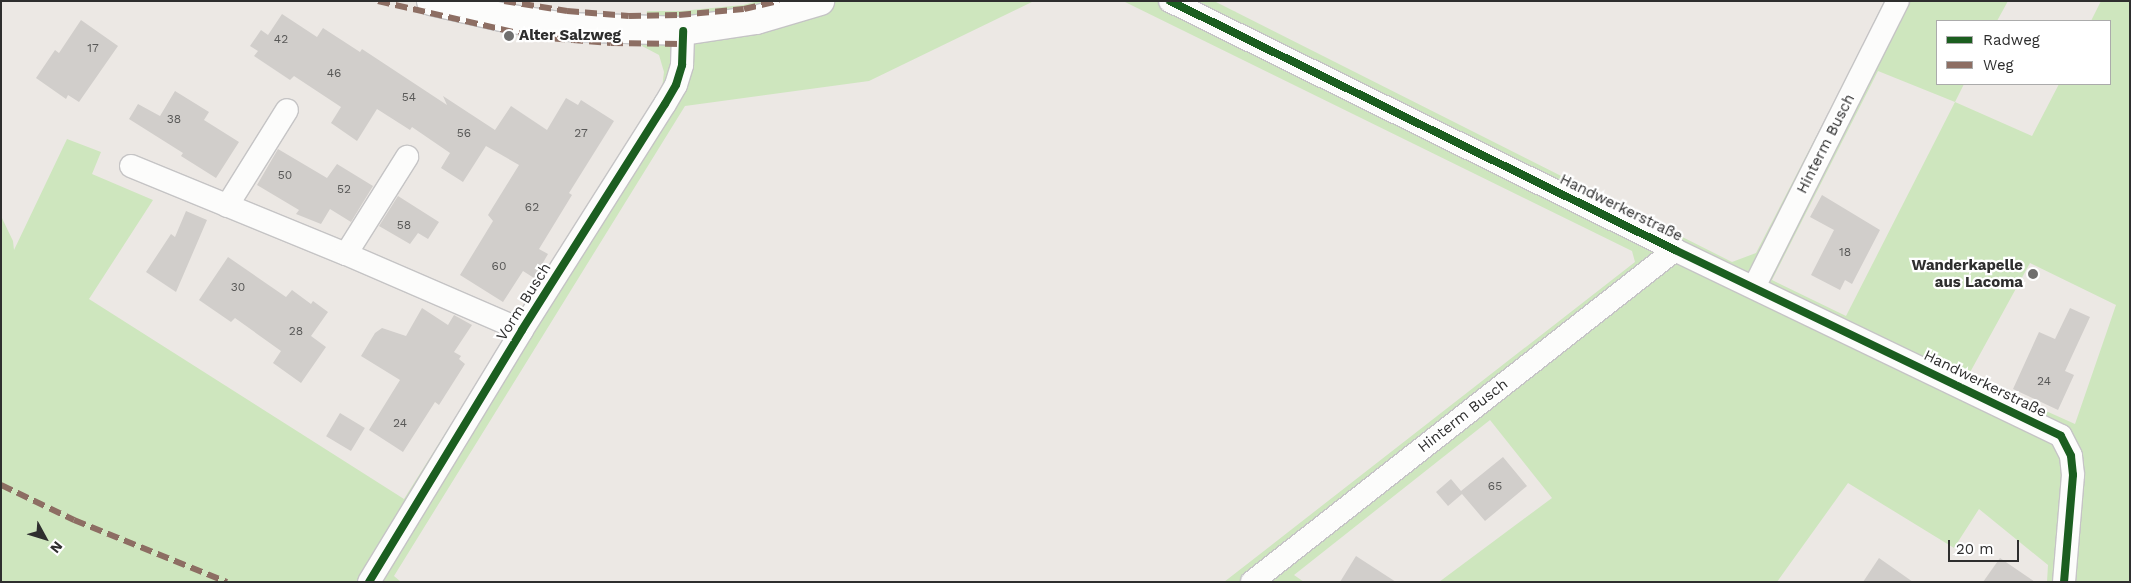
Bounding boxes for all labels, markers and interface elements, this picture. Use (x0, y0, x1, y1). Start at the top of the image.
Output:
legend (1936, 20, 2111, 85)
place label: Alter Salzweg (519, 27, 621, 45)
marker: Alter Salzweg (503, 30, 515, 42)
text: Radweg (1983, 31, 2040, 49)
house number: 42 (274, 33, 288, 47)
house number: 17 (87, 42, 99, 56)
text: Weg (1983, 56, 2014, 74)
house number: 46 (327, 67, 341, 81)
house number: 54 (402, 91, 416, 105)
street label: Hinterm Busch (1793, 91, 1859, 197)
house number: 38 (167, 113, 181, 127)
house number: 56 (457, 127, 471, 141)
house number: 27 (574, 127, 588, 141)
house number: 50 (278, 169, 292, 183)
street label: Handwerkerstraße (1557, 170, 1685, 246)
house number: 52 (337, 183, 351, 197)
house number: 62 (525, 201, 539, 215)
house number: 58 (397, 219, 411, 233)
house number: 18 (1839, 246, 1851, 260)
place label: Wanderkapelle aus Lacoma (1912, 256, 2023, 291)
house number: 60 (492, 260, 506, 274)
street label: Vorm Busch (493, 260, 555, 344)
marker: Wanderkapelle aus Lacoma (2027, 268, 2039, 280)
house number: 30 (231, 281, 245, 295)
house number: 28 (289, 325, 303, 339)
street label: Handwerkerstraße (1921, 346, 2049, 422)
street label: Hinterm Busch (1414, 375, 1512, 457)
house number: 24 (2037, 375, 2051, 389)
house number: 24 (393, 417, 407, 431)
house number: 65 (1488, 480, 1502, 494)
north arrow (20, 513, 70, 563)
scale bar (1951, 530, 2022, 562)
text: N (47, 538, 66, 557)
text: 20 m (1956, 540, 1994, 558)

